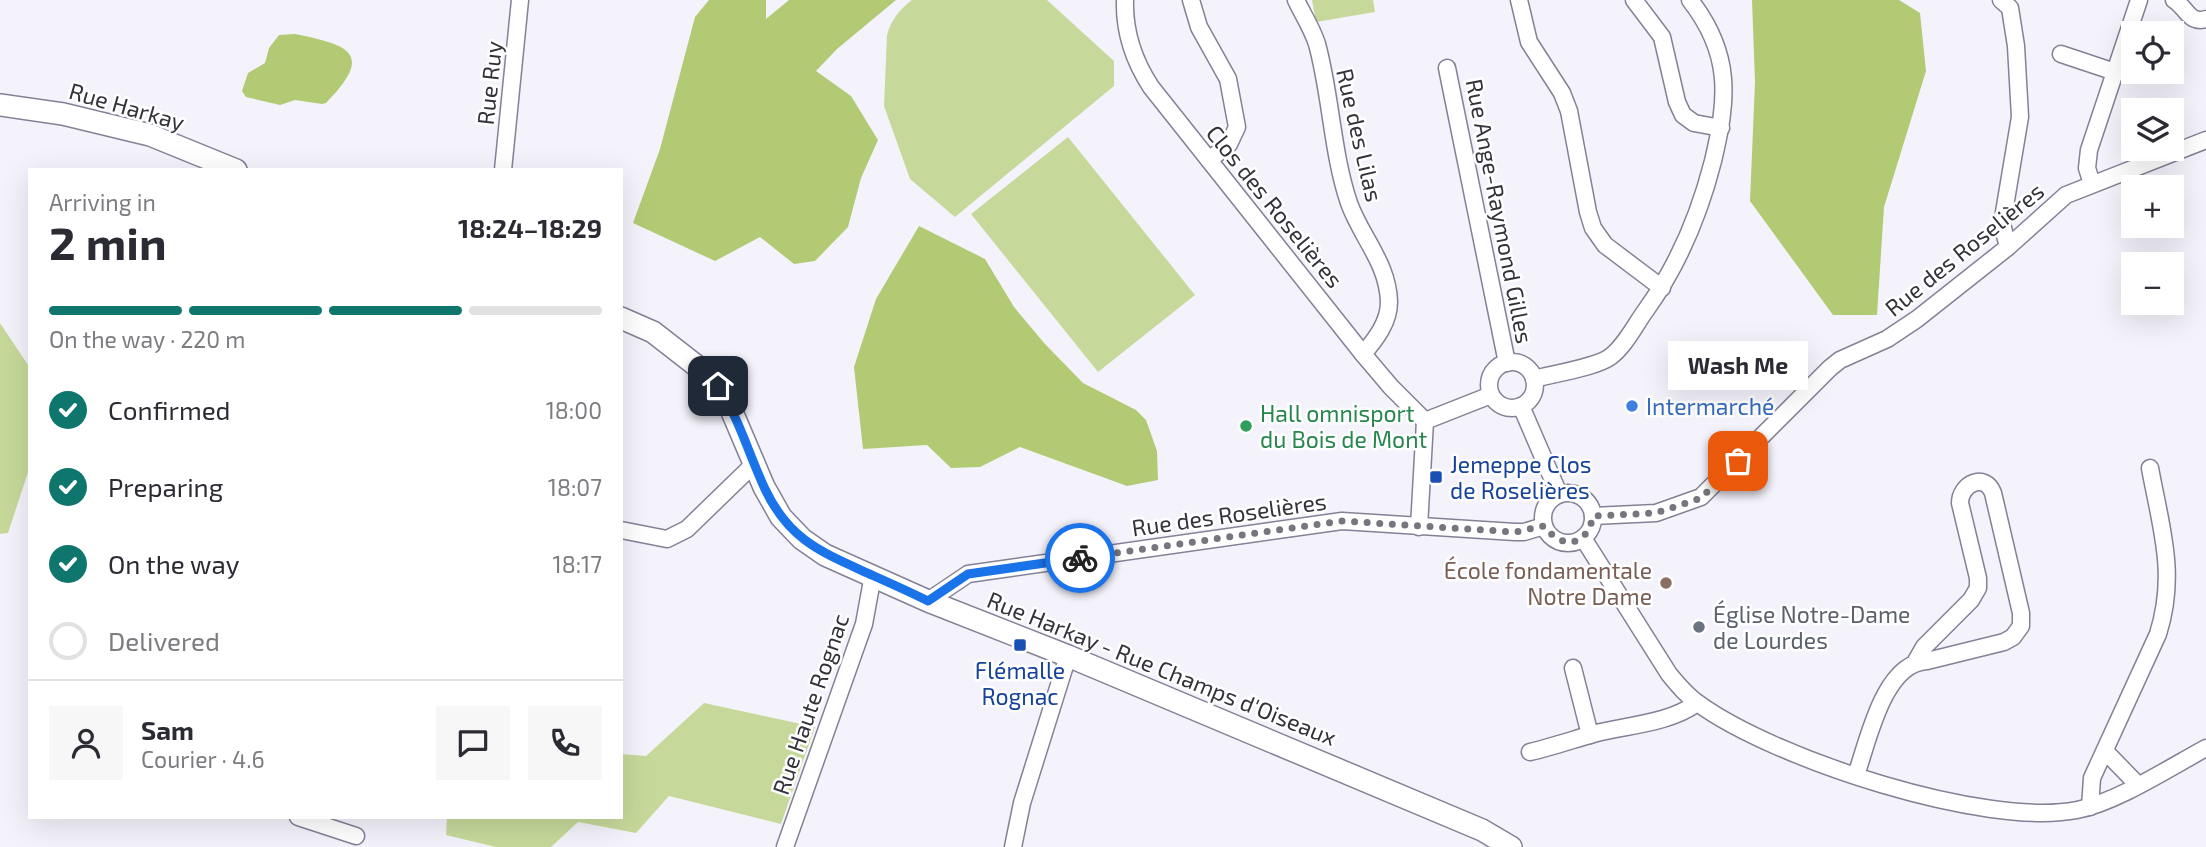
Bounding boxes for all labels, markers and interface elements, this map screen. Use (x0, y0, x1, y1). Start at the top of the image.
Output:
map controls (2121, 21, 2184, 315)
button: locate (2121, 21, 2184, 84)
street label: Rue Ruy (471, 40, 507, 126)
street label: Rue des Lilas (1331, 66, 1389, 204)
street label: Rue Harkay (66, 76, 188, 136)
street label: Rue Ange-Raymond Gilles (1461, 76, 1539, 346)
button: layers (2121, 98, 2184, 161)
street label: Clos des Roselières (1201, 119, 1349, 293)
button: + (2121, 175, 2184, 238)
street label: Rue des Roselières (1879, 176, 2049, 322)
text: Arriving in (49, 188, 156, 216)
text: 18:24–18:29 (458, 212, 602, 243)
text: 2 min (49, 214, 167, 269)
button: − (2121, 252, 2184, 315)
text: On the way · 220 m (49, 325, 245, 353)
callout: Wash Me (1668, 342, 1808, 391)
text: Wash Me (1688, 351, 1788, 379)
pin (688, 356, 748, 416)
icon: home (699, 367, 737, 405)
icon: check (49, 391, 87, 429)
place label: Intermarché (1646, 392, 1774, 420)
text: Confirmed (108, 394, 231, 425)
text: 18:00 (546, 396, 602, 424)
marker: Intermarché (1624, 398, 1640, 414)
place label: Hall omnisport du Bois de Mont (1260, 399, 1428, 453)
marker: Hall omnisport du Bois de Mont (1238, 418, 1254, 434)
pin (1708, 431, 1768, 491)
icon: bag (1719, 442, 1757, 480)
place label: Jemeppe Clos de Roselières (1450, 450, 1592, 504)
icon: check (49, 468, 87, 506)
marker: Jemeppe Clos de Roselières (1428, 469, 1444, 485)
text: Preparing (108, 471, 223, 502)
text: 18:07 (548, 473, 602, 501)
street label: Rue des Roselières (1130, 486, 1328, 542)
courier (1045, 523, 1115, 593)
icon: bike (1061, 539, 1099, 577)
icon: check (49, 545, 87, 583)
text: On the way (108, 548, 239, 579)
text: 18:17 (553, 550, 602, 578)
place label: École fondamentale Notre Dame (1444, 556, 1652, 610)
marker: École fondamentale Notre Dame (1658, 575, 1674, 591)
street label: Rue Harkay - Rue Champs d'Oiseaux (983, 585, 1341, 751)
place label: Église Notre-Dame de Lourdes (1713, 600, 1910, 654)
street label: Rue Haute Rognac (766, 610, 854, 798)
marker: Église Notre-Dame de Lourdes (1691, 619, 1707, 635)
text: Delivered (108, 625, 220, 656)
marker: Flémalle Rognac (1012, 637, 1028, 653)
place label: Flémalle Rognac (975, 656, 1065, 710)
button: person (49, 706, 123, 780)
button: chat (436, 706, 510, 780)
button: phone (528, 706, 602, 780)
text: Sam (141, 714, 194, 745)
text: Courier · 4.6 (141, 745, 265, 773)

